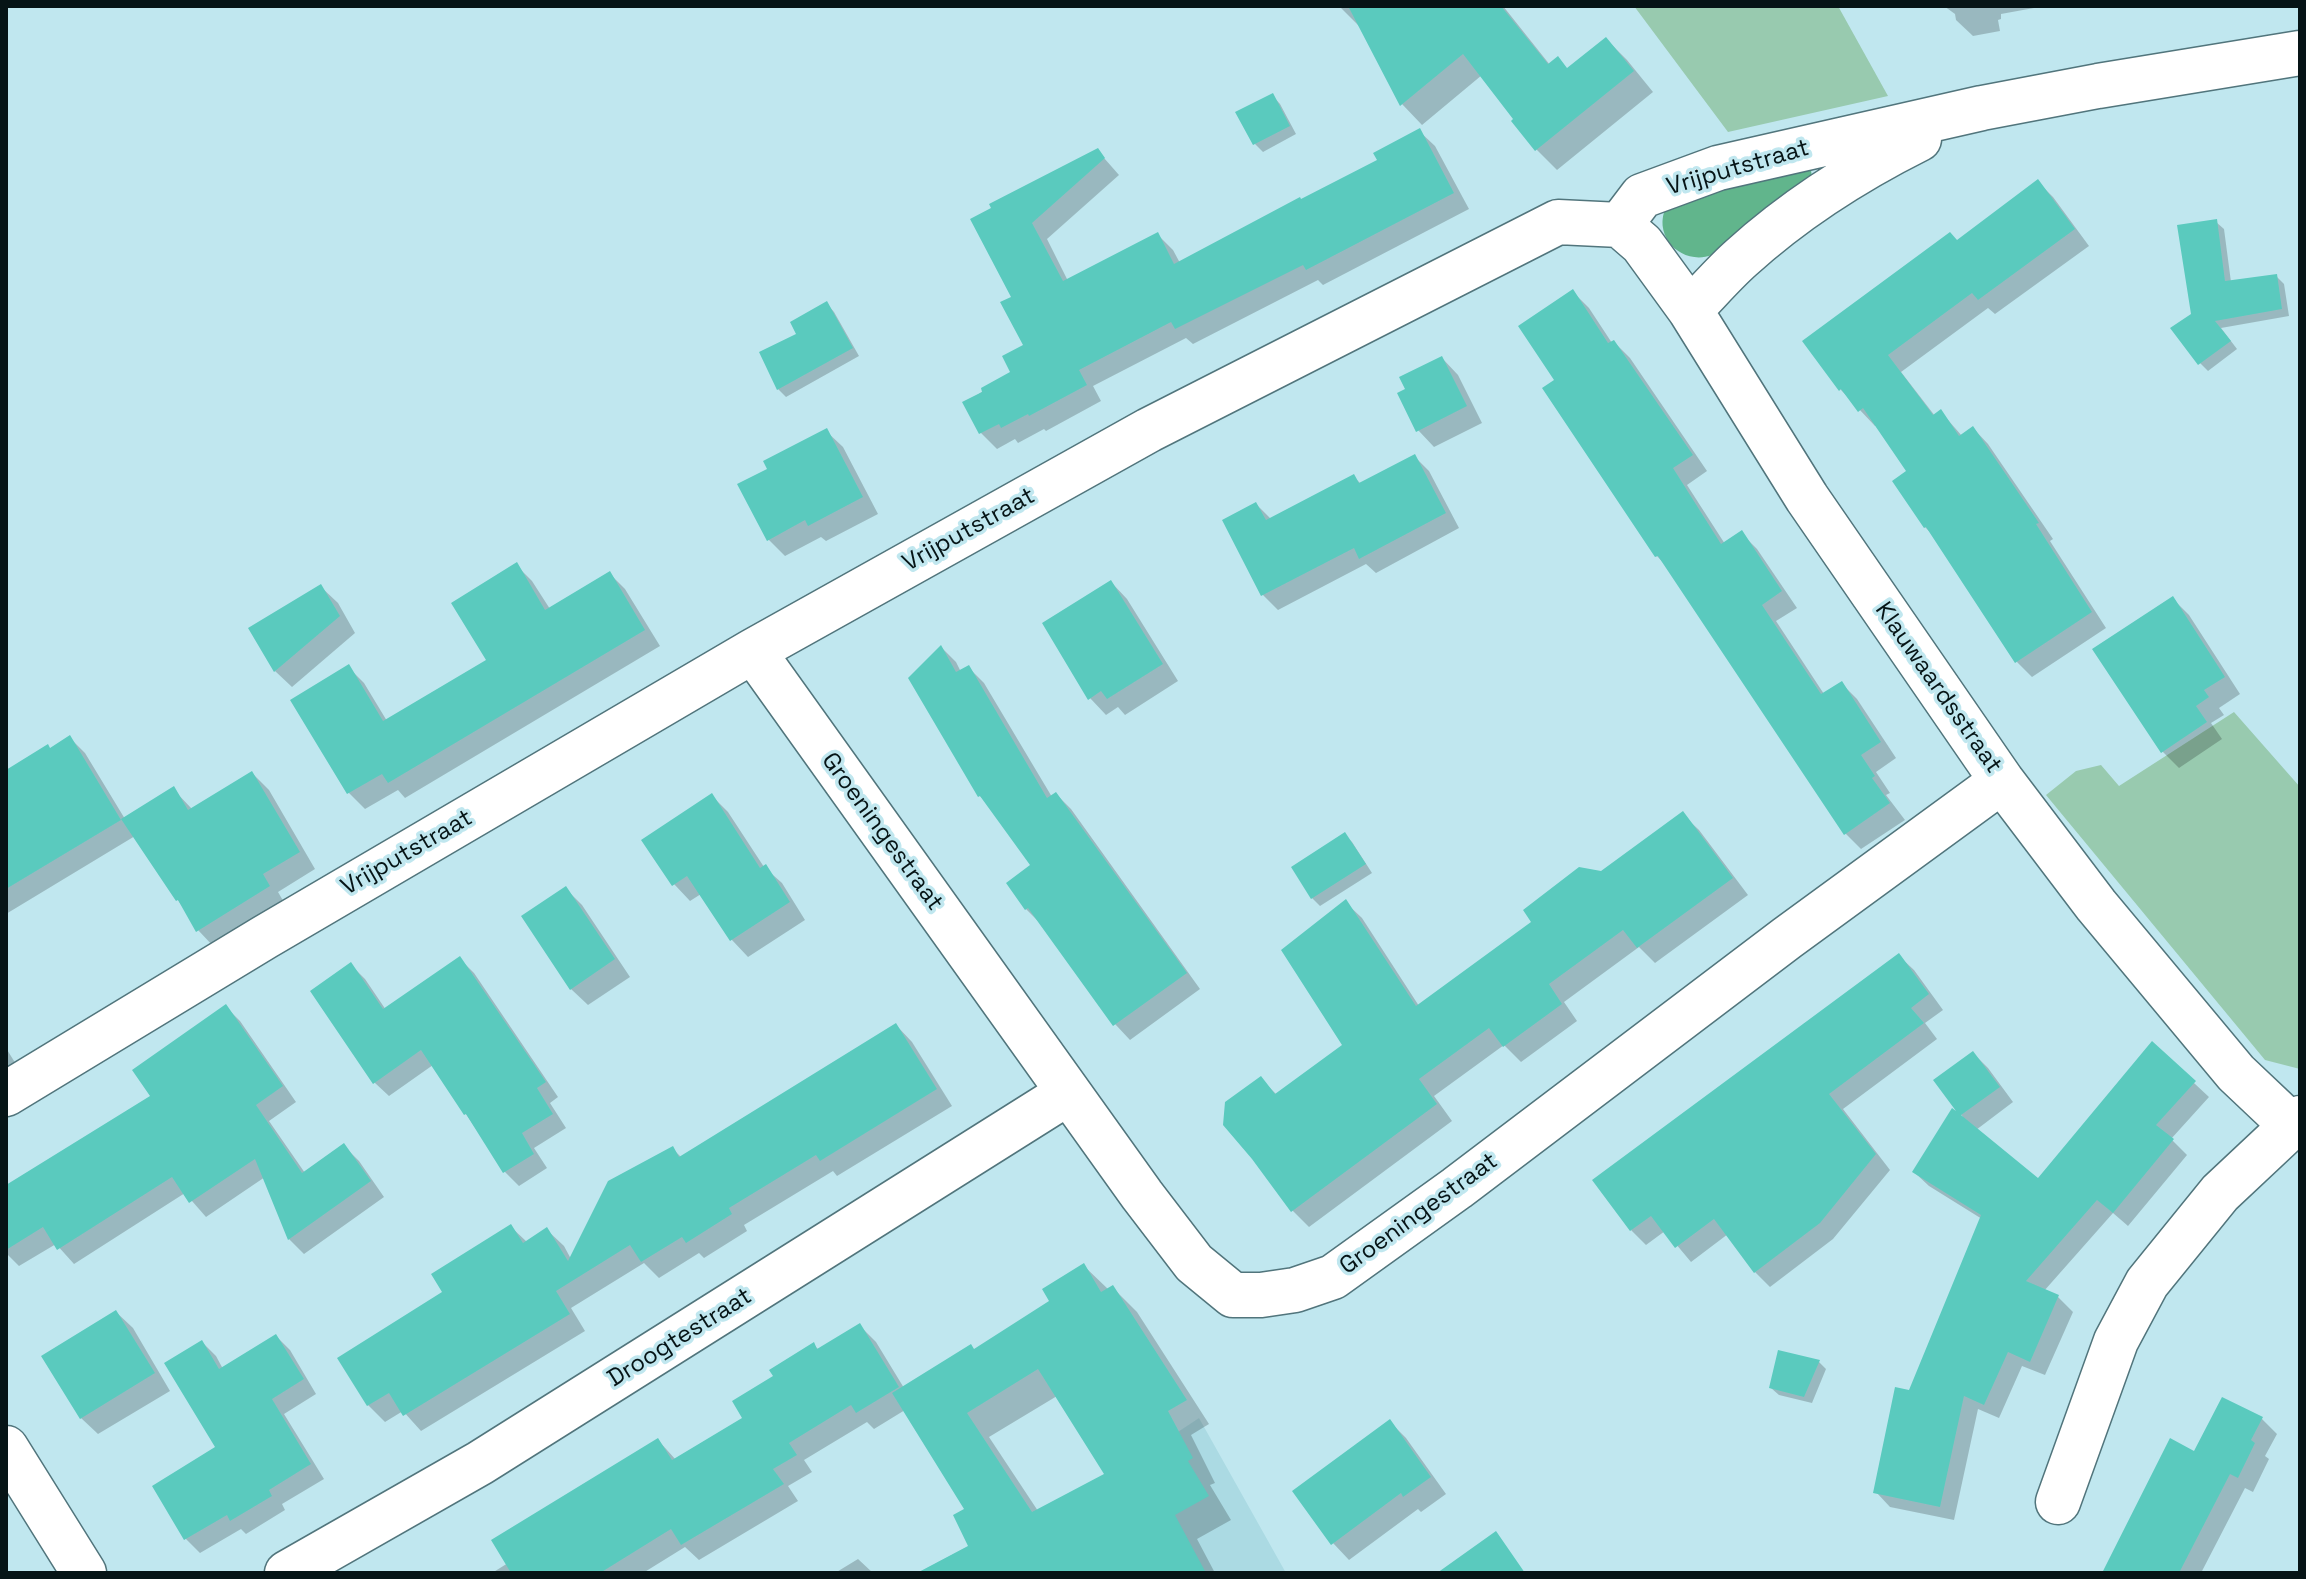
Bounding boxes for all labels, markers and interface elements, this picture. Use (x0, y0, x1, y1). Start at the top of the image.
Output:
street label: Vrijputstraat (1664, 134, 1812, 202)
street label: Vrijputstraat (898, 482, 1040, 578)
street label: Klauwaardsstraat (1868, 597, 2008, 779)
street label: Groeningestraat (815, 747, 949, 917)
street label: Vrijputstraat (336, 804, 478, 902)
street label: Groeningestraat (1334, 1147, 1504, 1281)
street label: Droogtestraat (603, 1282, 757, 1394)

